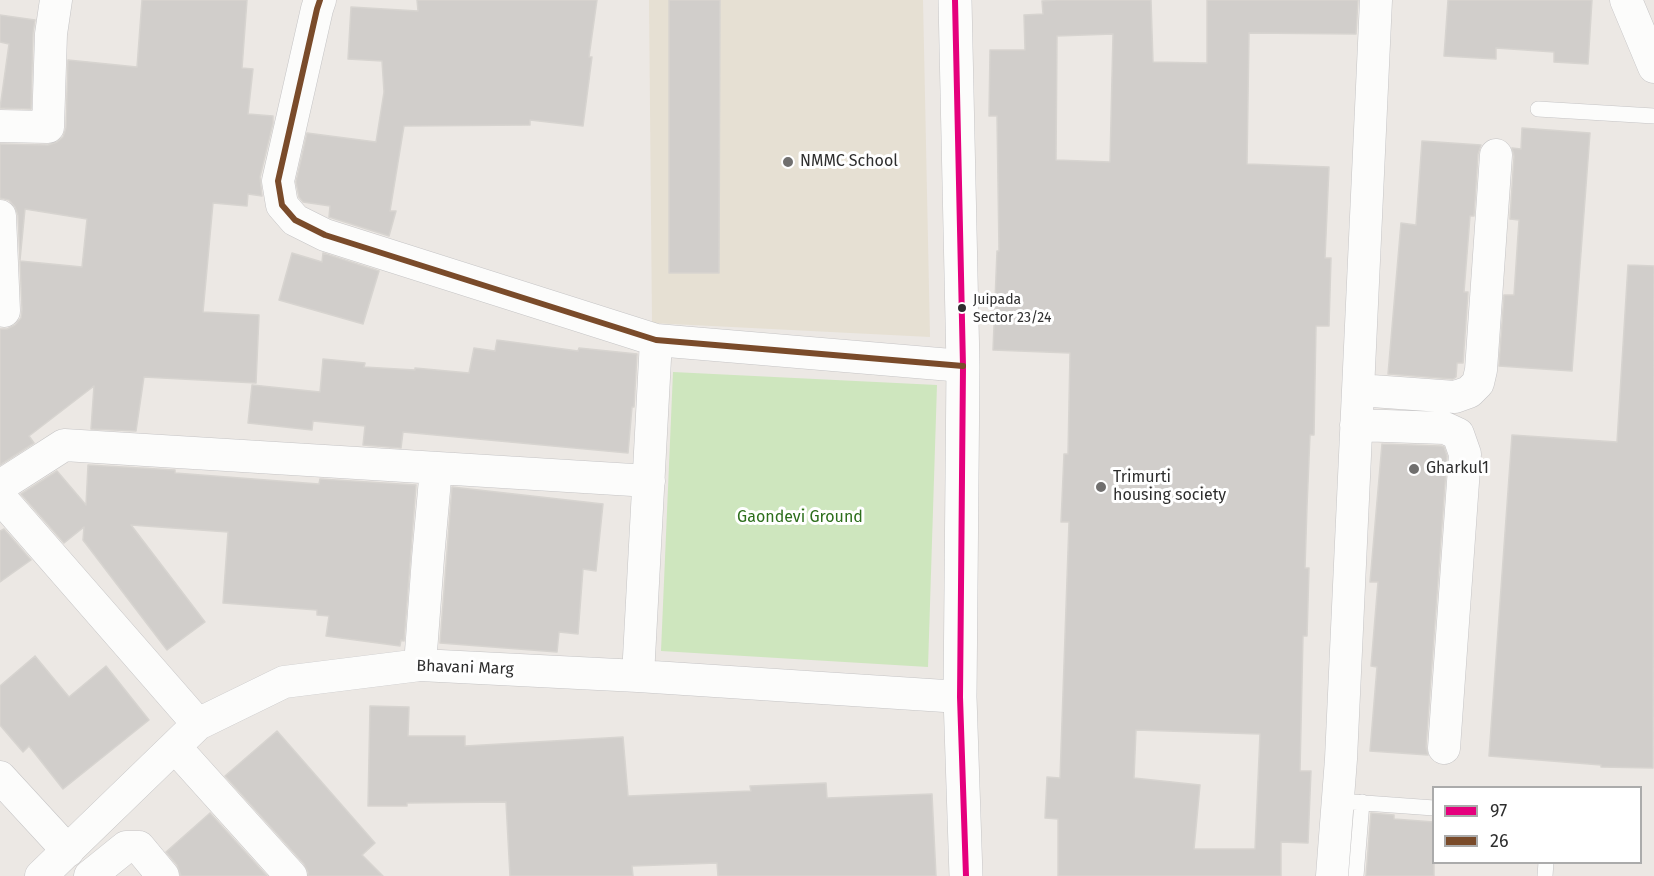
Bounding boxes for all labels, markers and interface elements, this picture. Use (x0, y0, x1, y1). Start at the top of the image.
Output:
place label: NMMC School (800, 152, 898, 172)
marker: NMMC School (781, 155, 795, 169)
place label: Juipada Sector 23/24 (973, 292, 1051, 324)
marker: Juipada Sector 23/24 (956, 302, 968, 314)
place label: Gharkul1 (1426, 459, 1489, 479)
marker: Gharkul1 (1407, 462, 1421, 476)
place label: Trimurti housing society (1113, 468, 1226, 506)
marker: Trimurti housing society (1094, 480, 1108, 494)
park label: Gaondevi Ground (737, 508, 863, 528)
street label: Bhavani Marg (416, 657, 514, 679)
legend (1432, 786, 1642, 864)
text: 97 (1490, 800, 1507, 822)
text: 26 (1490, 830, 1509, 852)

